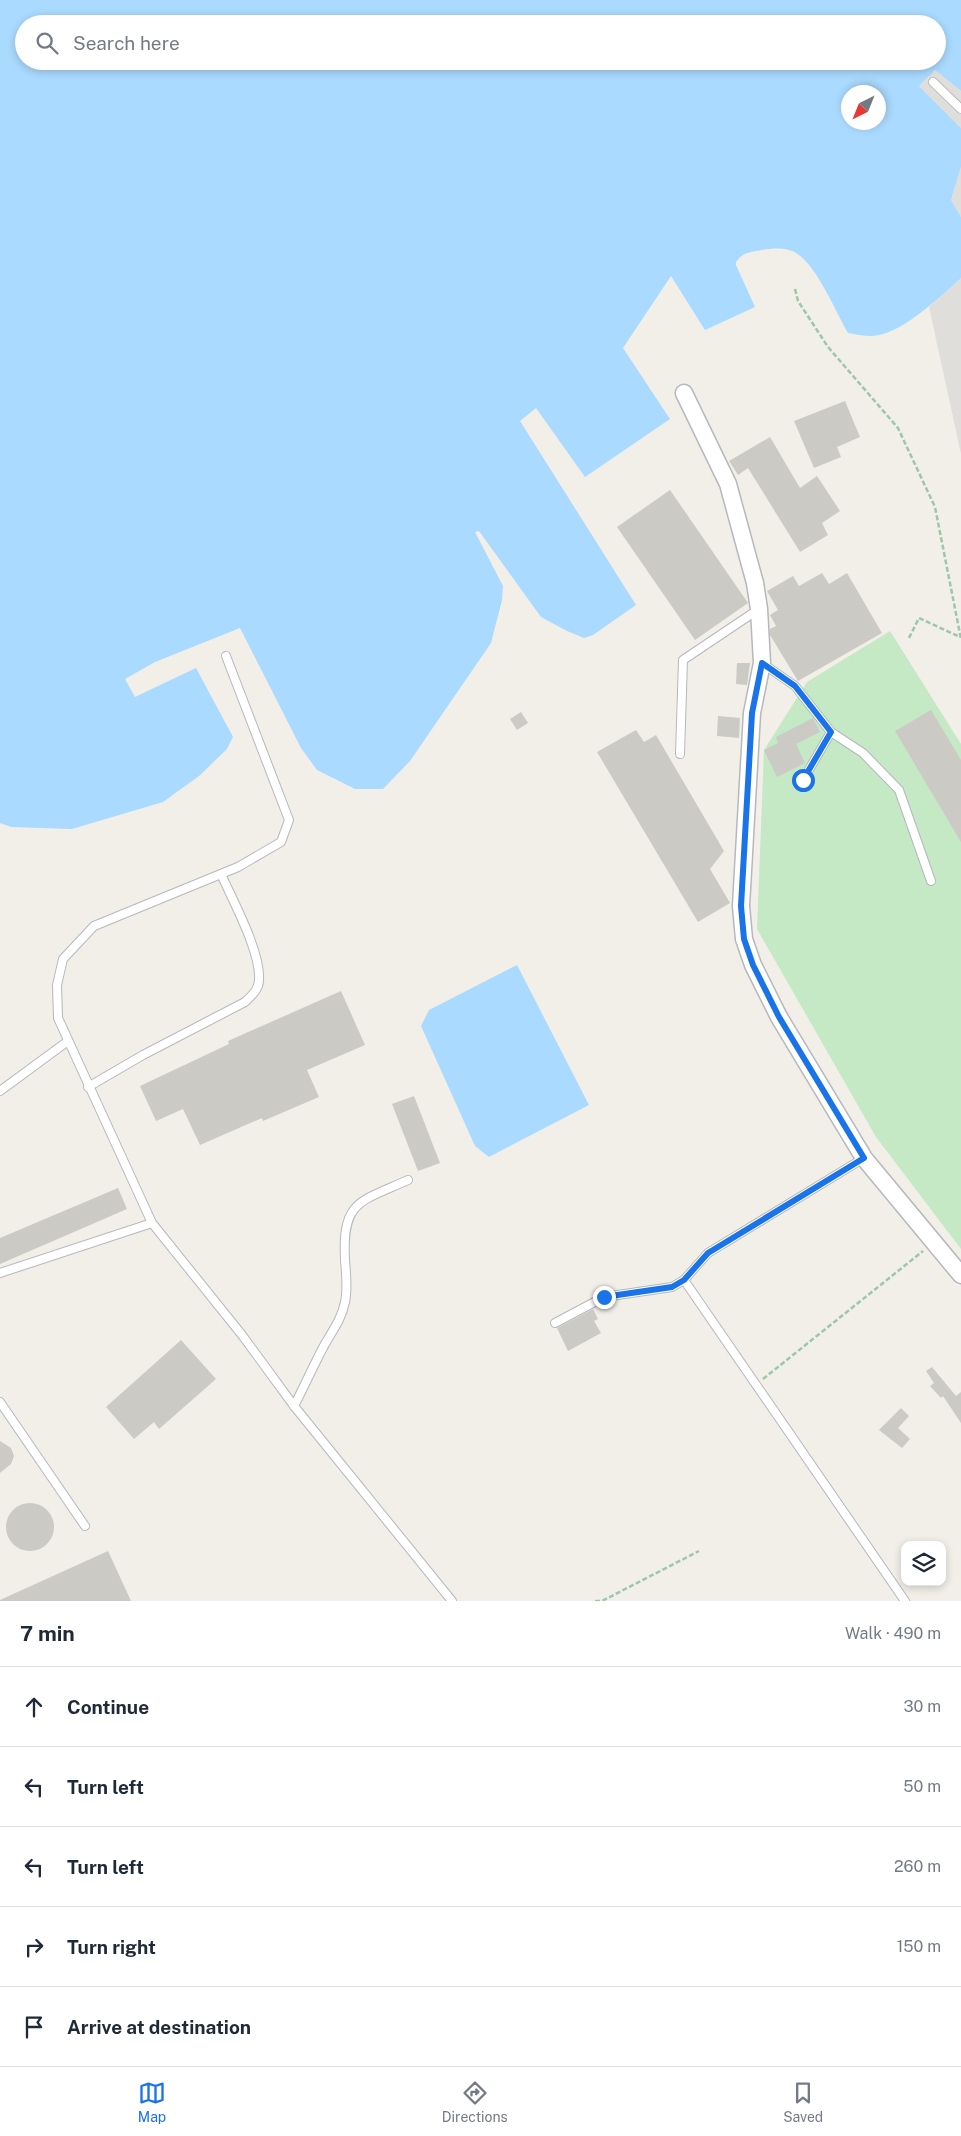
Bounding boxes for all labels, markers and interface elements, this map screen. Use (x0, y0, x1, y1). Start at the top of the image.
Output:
search box (15, 15, 946, 70)
icon: search (33, 29, 61, 57)
text: Search here (73, 32, 180, 54)
north arrow (841, 85, 886, 130)
route start (792, 769, 815, 792)
route end (593, 1286, 616, 1309)
map controls (901, 1541, 946, 1586)
button: layers (901, 1541, 946, 1586)
text: 7 min (20, 1621, 75, 1646)
text: Walk · 490 m (845, 1624, 941, 1643)
icon: ahead (20, 1693, 48, 1721)
text: Continue (67, 1696, 149, 1718)
text: 30 m (904, 1697, 941, 1716)
icon: left (20, 1773, 48, 1801)
text: Turn left (67, 1776, 144, 1798)
text: 50 m (903, 1777, 941, 1796)
icon: left (20, 1853, 48, 1881)
text: Turn left (67, 1856, 144, 1878)
text: 260 m (894, 1857, 941, 1876)
icon: right (20, 1933, 48, 1961)
text: Turn right (67, 1936, 156, 1958)
text: 150 m (897, 1937, 941, 1956)
icon: arrive (20, 2013, 48, 2041)
text: Arrive at destination (67, 2016, 251, 2038)
tab: Map (138, 2079, 166, 2125)
tab: Directions (442, 2079, 508, 2125)
tab: Saved (783, 2079, 823, 2125)

